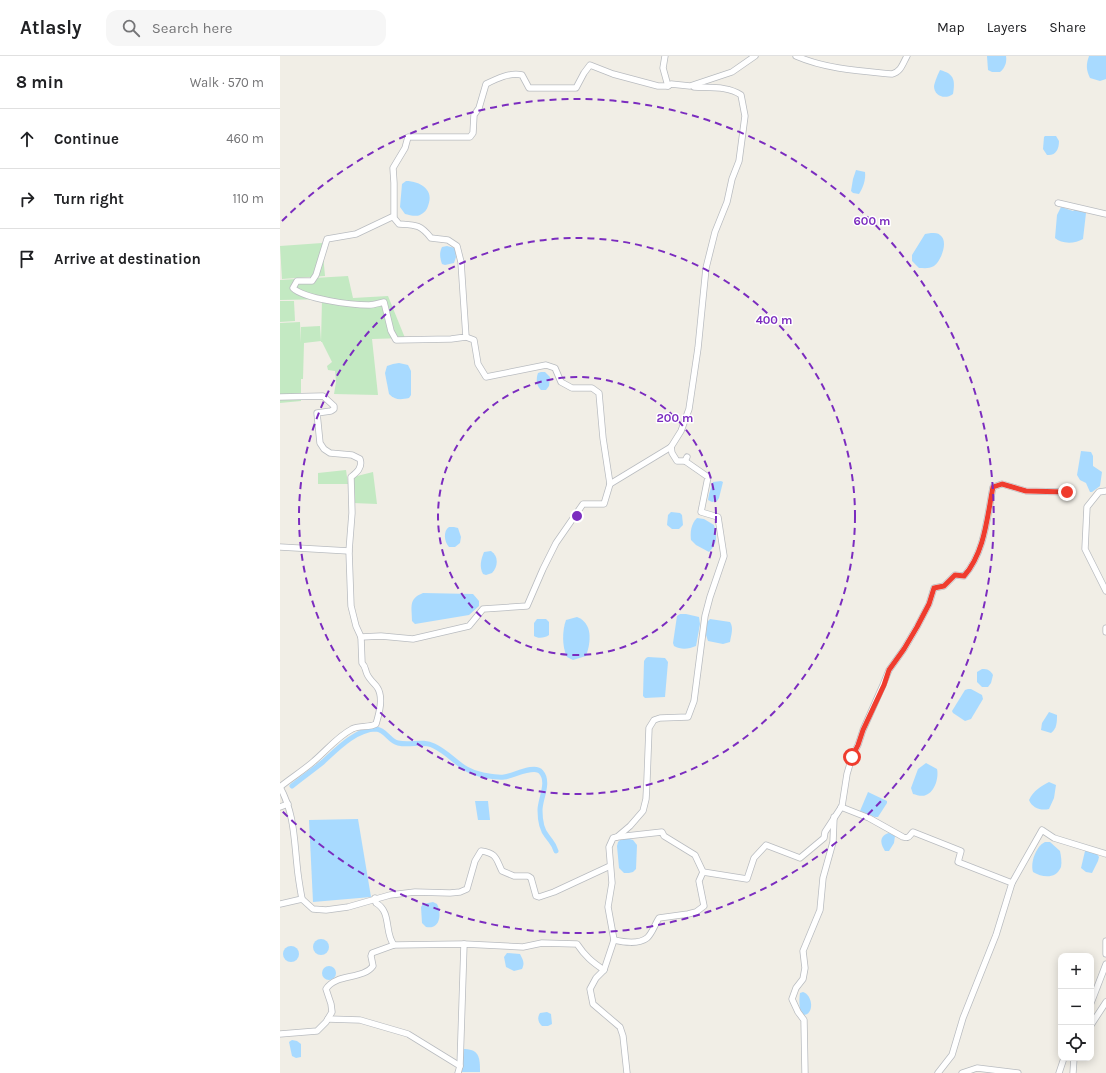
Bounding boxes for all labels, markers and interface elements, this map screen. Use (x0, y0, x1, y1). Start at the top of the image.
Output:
search box (106, 10, 386, 46)
text: Atlasly (20, 17, 82, 39)
icon: search (120, 17, 142, 39)
text: Search here (152, 19, 232, 37)
text: Map (937, 19, 965, 36)
text: Layers (987, 19, 1027, 36)
text: Share (1049, 19, 1086, 36)
text: 8 min (16, 72, 64, 92)
text: Walk · 570 m (190, 75, 264, 90)
icon: ahead (16, 128, 38, 150)
text: Continue (54, 130, 119, 148)
text: 460 m (226, 131, 264, 146)
icon: right (16, 188, 38, 210)
text: Turn right (54, 190, 124, 208)
text: 110 m (232, 191, 264, 206)
text: 600 m (854, 214, 890, 228)
icon: arrive (16, 248, 38, 270)
text: Arrive at destination (54, 250, 201, 268)
text: 400 m (756, 313, 792, 327)
text: 200 m (657, 411, 693, 425)
route end (1058, 483, 1076, 501)
centre of rings (570, 509, 584, 523)
route start (843, 748, 861, 766)
map controls (1058, 953, 1094, 1061)
button: + (1058, 953, 1094, 989)
button: − (1058, 989, 1094, 1025)
button: locate (1058, 1025, 1094, 1061)

